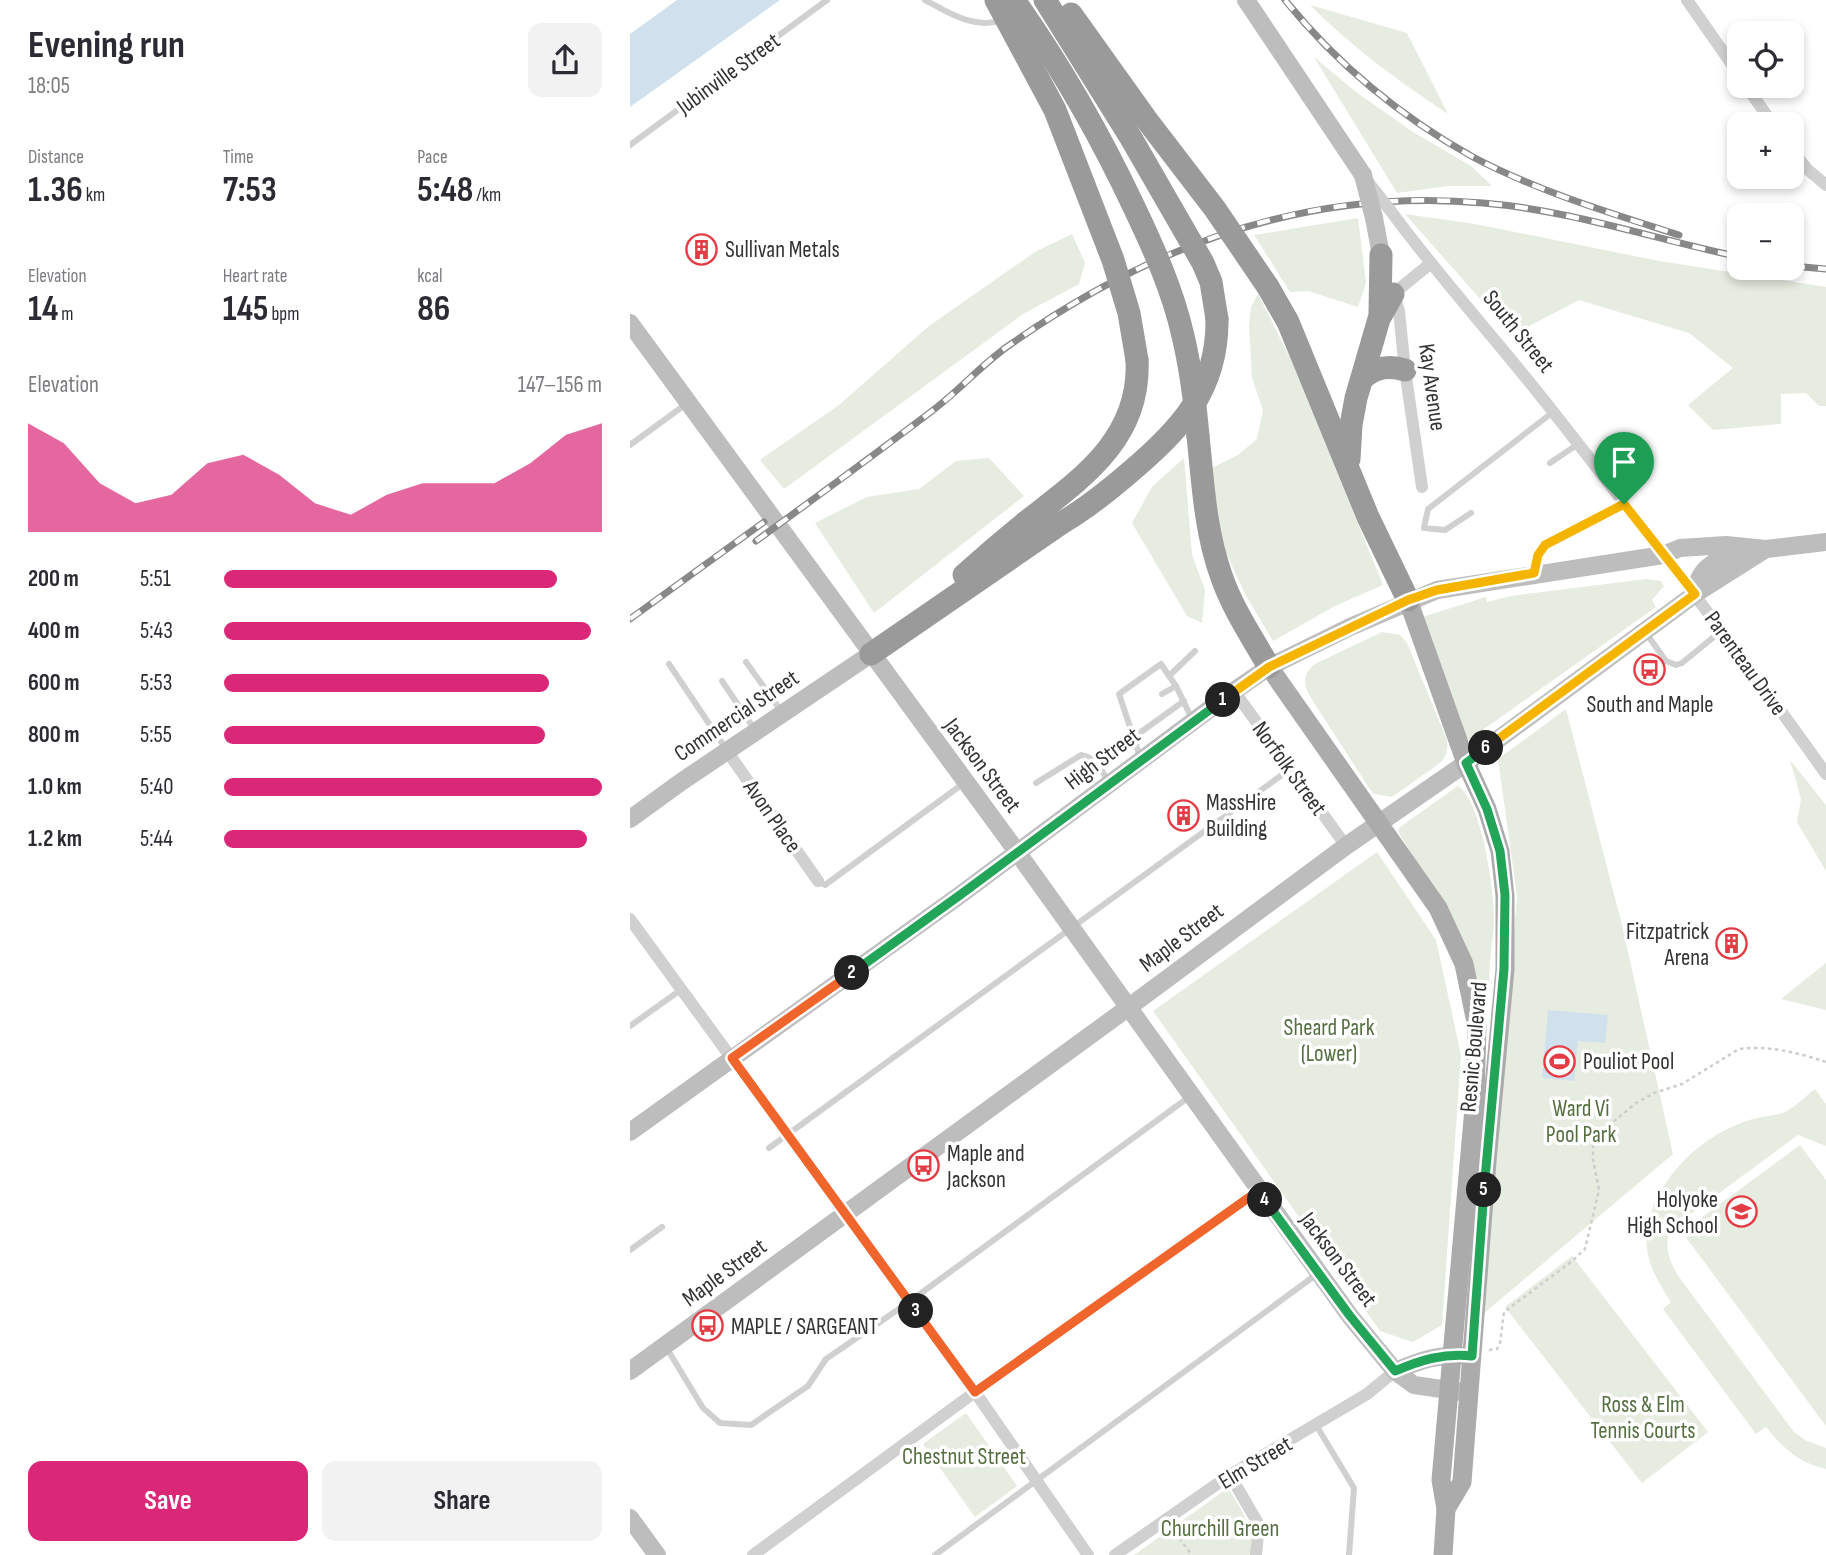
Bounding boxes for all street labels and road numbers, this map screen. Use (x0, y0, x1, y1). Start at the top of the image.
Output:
street label: Jubinville Street (671, 27, 786, 121)
street label: South Street (1476, 285, 1560, 379)
street label: Kay Avenue (1412, 342, 1452, 433)
street label: Parenteau Drive (1698, 606, 1792, 721)
street label: Commercial Street (669, 664, 804, 768)
street label: Jackson Street (937, 712, 1027, 818)
street label: Norfolk Street (1246, 716, 1333, 821)
street label: High Street (1059, 721, 1146, 796)
street label: Avon Place (736, 774, 807, 858)
street label: Maple Street (1134, 897, 1229, 978)
street label: Resnic Boulevard (1454, 981, 1494, 1113)
street label: Jackson Street (1293, 1206, 1383, 1312)
street label: Maple Street (677, 1233, 772, 1313)
street label: Elm Street (1214, 1430, 1297, 1496)

